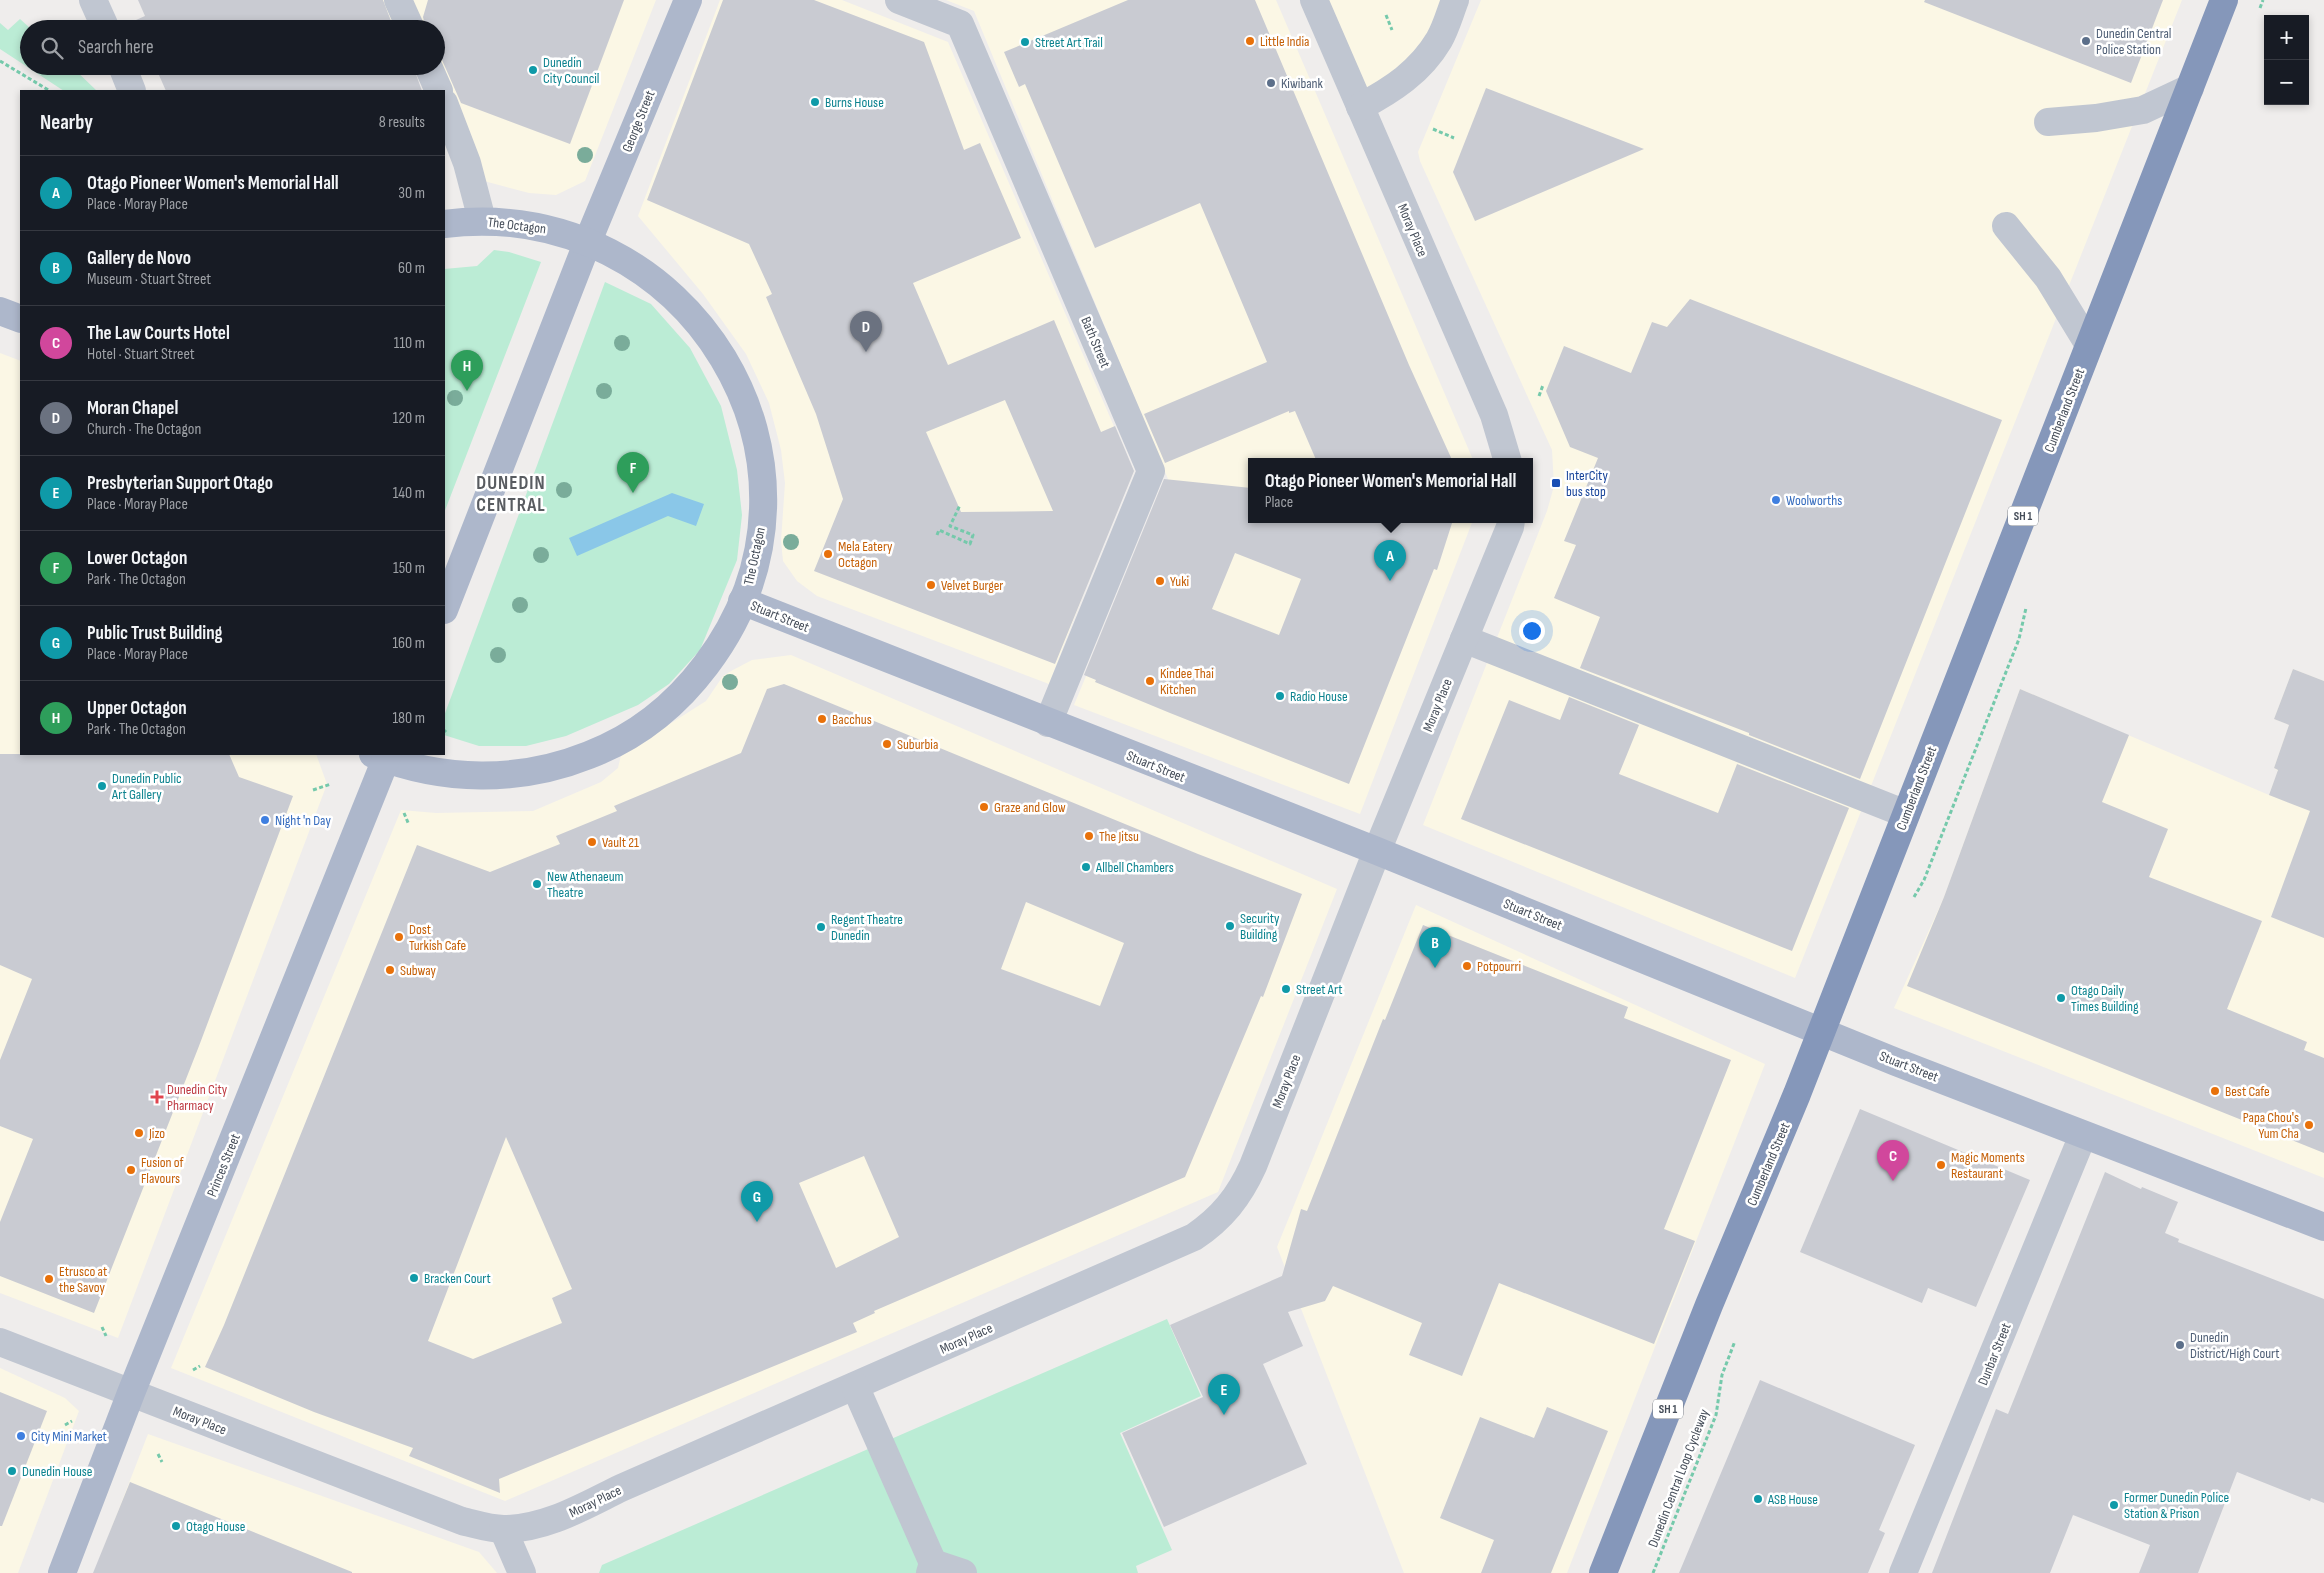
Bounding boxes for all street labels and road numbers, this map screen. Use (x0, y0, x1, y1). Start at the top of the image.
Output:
street label: George Street (618, 88, 659, 155)
street label: Moray Place (1394, 201, 1431, 259)
street label: The Octagon (487, 213, 547, 238)
street label: Bath Street (1077, 314, 1114, 370)
street label: Cumberland Street (2041, 366, 2088, 455)
road number: SH 1 (2008, 506, 2038, 526)
street label: The Octagon (740, 526, 769, 587)
street label: Stuart Street (748, 597, 812, 636)
street label: Moray Place (1419, 676, 1456, 734)
street label: Cumberland Street (1893, 744, 1940, 833)
street label: Stuart Street (1124, 747, 1188, 786)
street label: Stuart Street (1501, 895, 1565, 934)
street label: Stuart Street (1877, 1047, 1941, 1085)
street label: Moray Place (1269, 1052, 1304, 1110)
street label: Cumberland Street (1743, 1120, 1794, 1208)
street label: Princes Street (203, 1131, 244, 1199)
street label: Moray Place (937, 1319, 995, 1358)
street label: Dunbar Street (1974, 1321, 2015, 1388)
road number: SH 1 (1653, 1400, 1683, 1418)
street label: Moray Place (171, 1403, 229, 1438)
street label: Dunedin Central Loop Cycleway (1644, 1406, 1713, 1550)
street label: Moray Place (566, 1482, 624, 1521)

